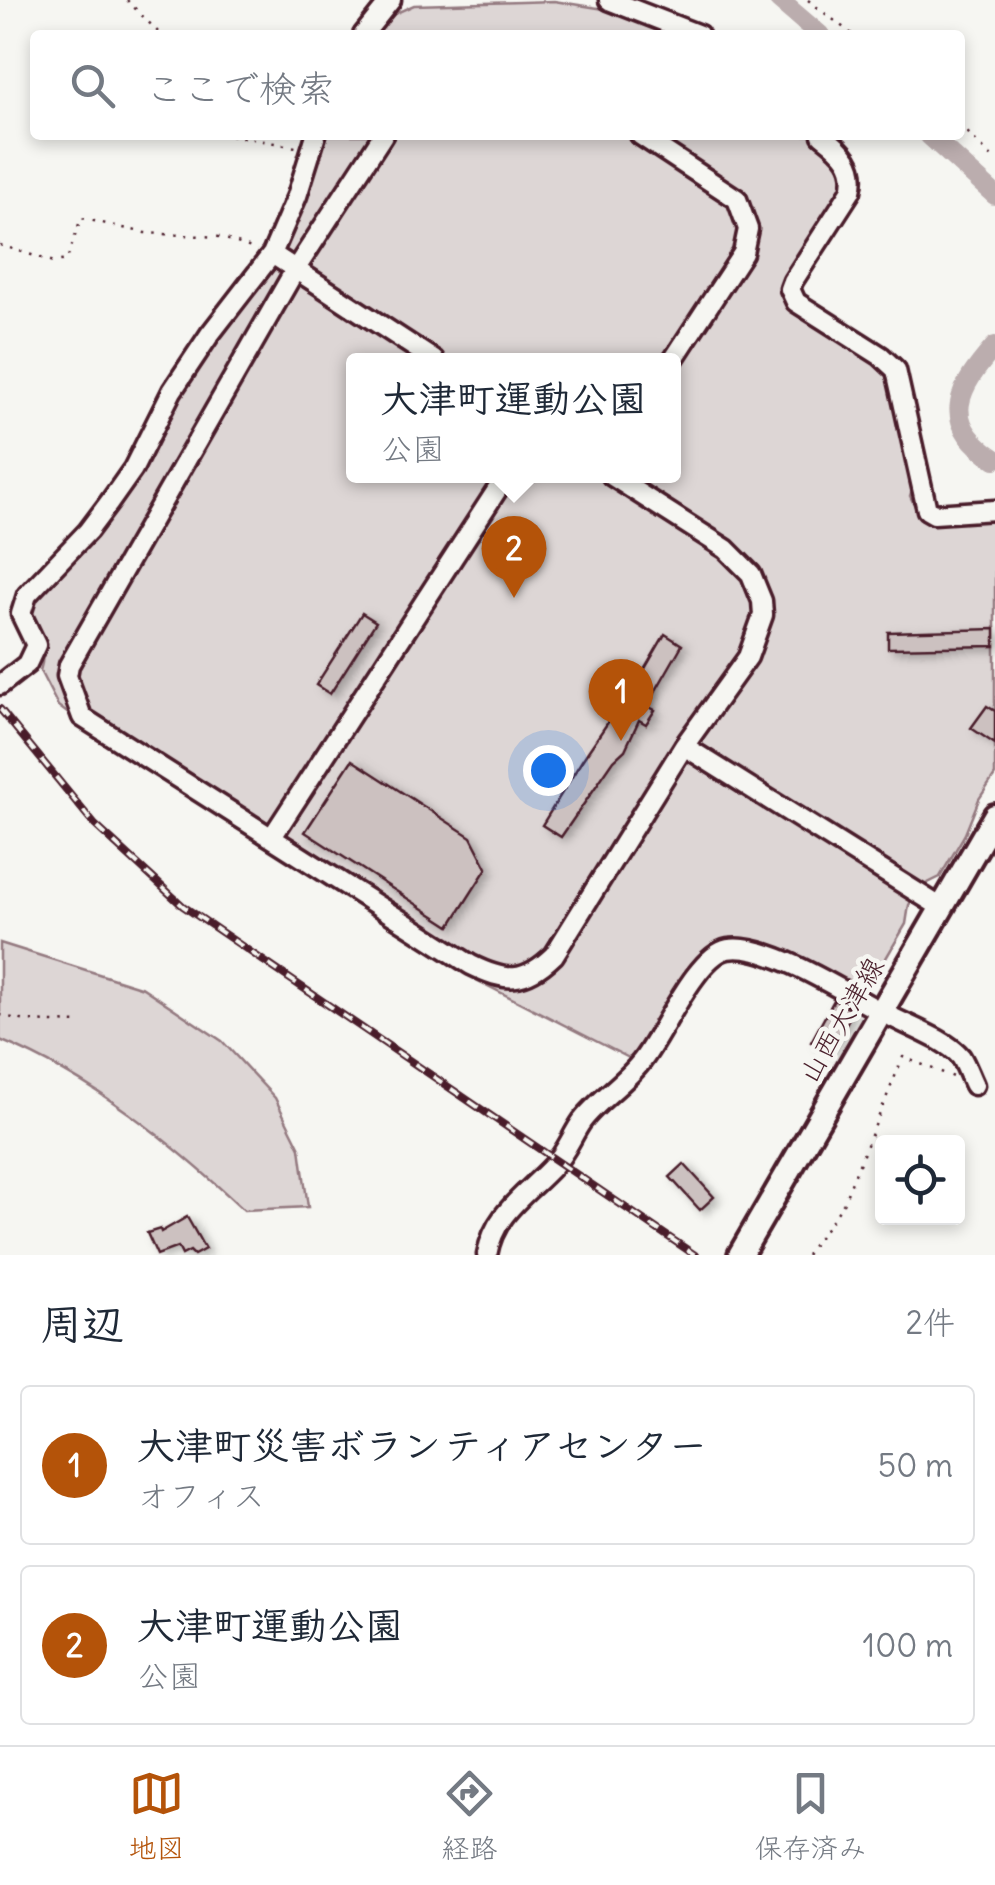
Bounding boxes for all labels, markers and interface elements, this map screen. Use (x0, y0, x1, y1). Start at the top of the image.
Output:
search box (30, 30, 965, 140)
icon: search (65, 58, 120, 113)
text: ここで検索 (145, 65, 335, 112)
popup (346, 353, 681, 483)
text: 大津町運動公園 (380, 375, 647, 422)
text: 公園 (380, 428, 445, 469)
pin: 2 (482, 516, 546, 598)
pin: 1 (588, 658, 654, 741)
your location (523, 745, 574, 796)
street label: 山西大津線 (790, 950, 892, 1090)
map controls (875, 1135, 965, 1225)
button: locate (875, 1135, 965, 1225)
text: 周辺 (40, 1298, 124, 1350)
text: 2件 (905, 1302, 955, 1343)
text: 大津町災害ボランティアセンター (137, 1422, 707, 1469)
text: 1 (68, 1445, 81, 1486)
text: 50 m (878, 1445, 953, 1486)
text: オフィス (137, 1475, 265, 1516)
text: 大津町運動公園 (137, 1602, 403, 1649)
text: 2 (66, 1625, 83, 1666)
text: 100 m (863, 1625, 953, 1666)
text: 公園 (137, 1655, 201, 1696)
tab: 地図 (128, 1766, 185, 1866)
tab: 経路 (441, 1766, 498, 1866)
tab: 保存済み (754, 1766, 867, 1866)

